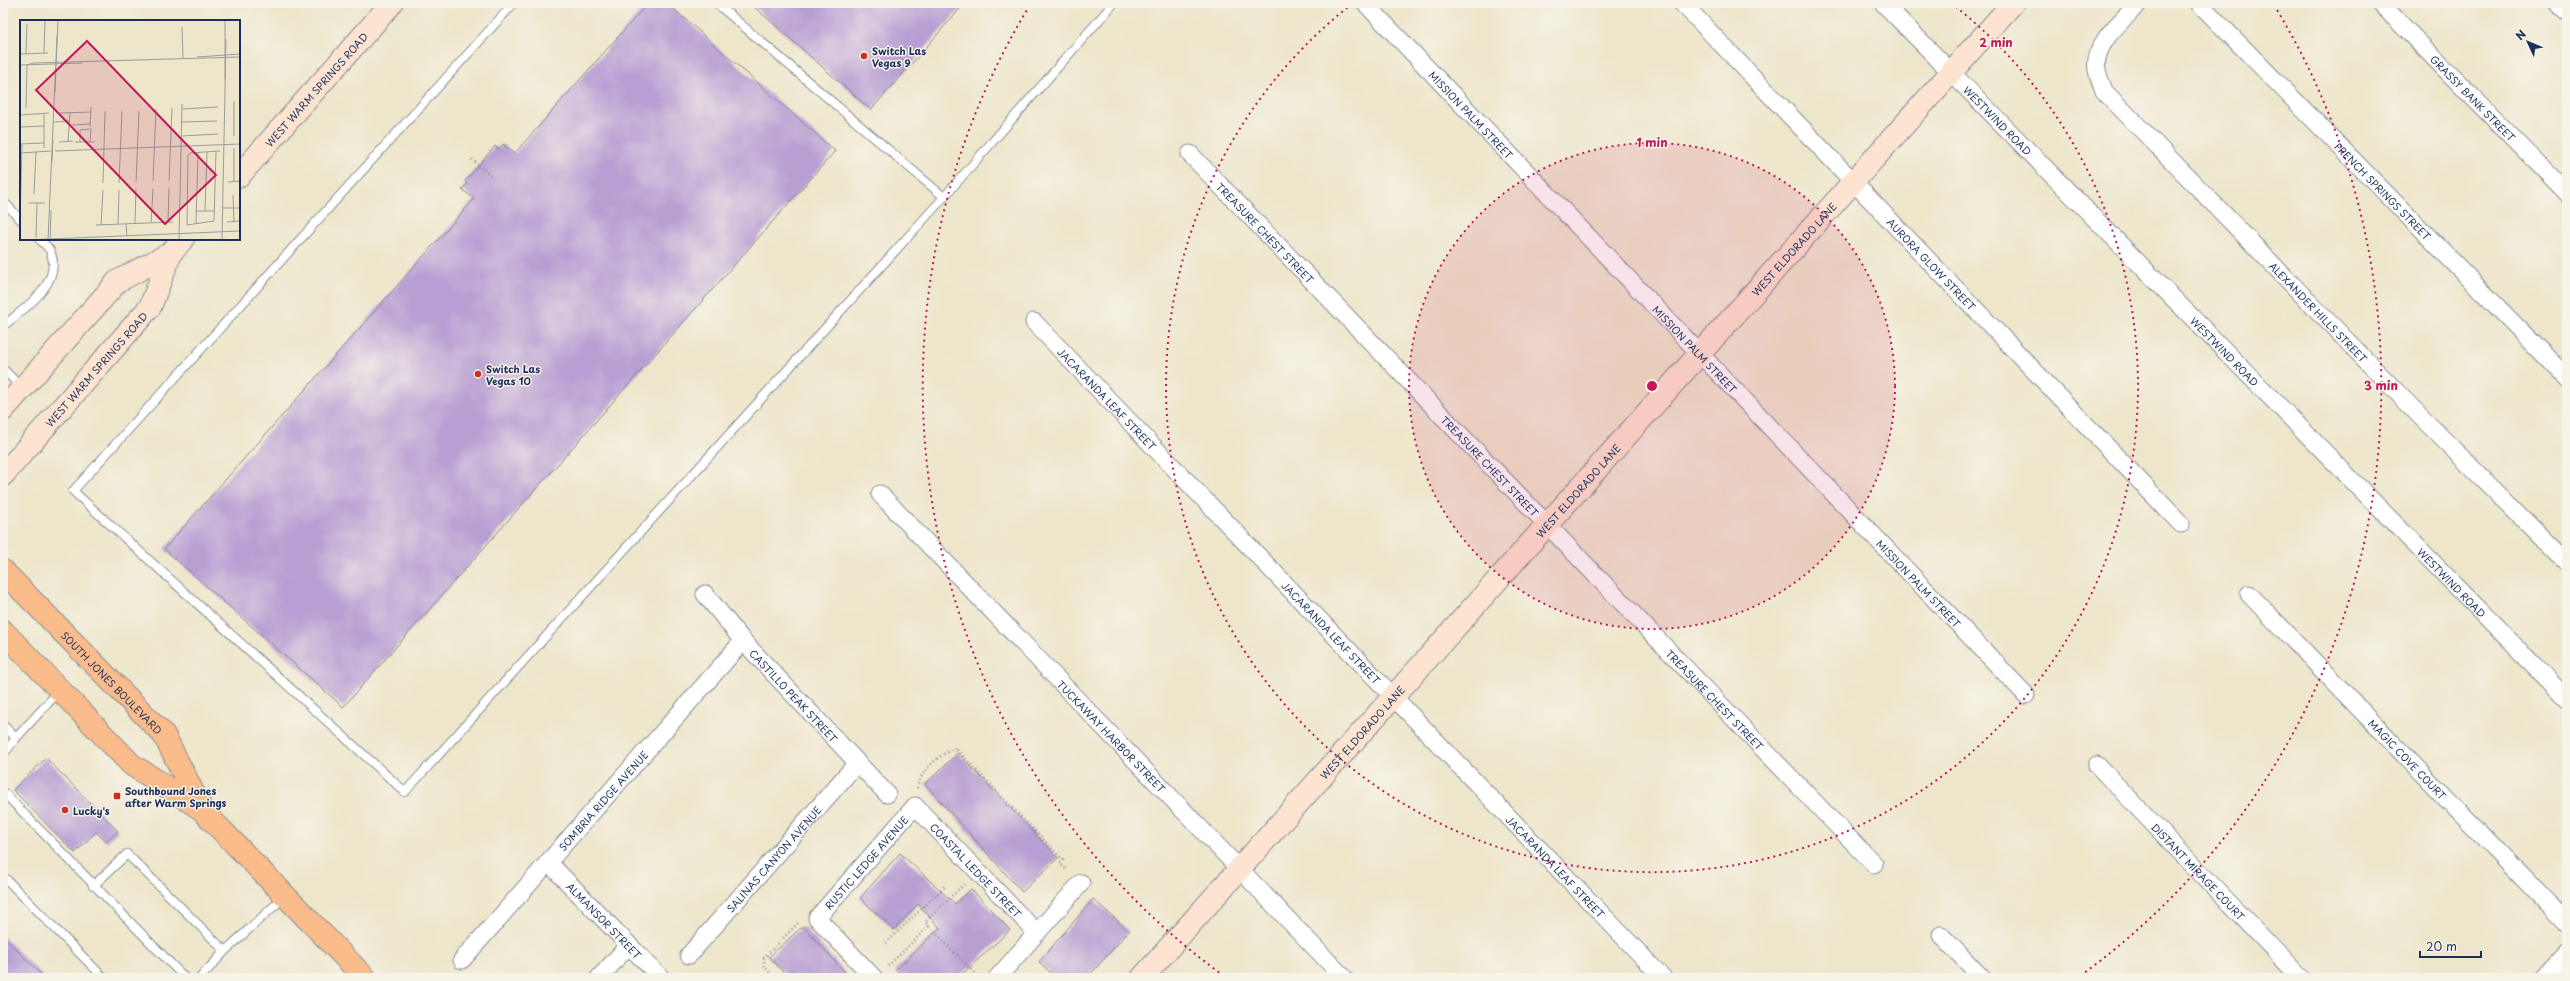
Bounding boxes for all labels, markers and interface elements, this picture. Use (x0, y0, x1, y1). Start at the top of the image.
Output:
inset map (20, 20, 240, 240)
north arrow (2508, 22, 2548, 62)
text: N (2511, 25, 2530, 44)
street label: WEST WARM SPRINGS ROAD (261, 29, 371, 150)
text: 2 min (1979, 33, 2013, 51)
place label: Switch Las Vegas 9 (872, 43, 926, 70)
marker: Switch Las Vegas 9 (859, 51, 869, 61)
street label: GRASSY BANK STREET (2427, 51, 2519, 144)
street label: MISSION PALM STREET (1426, 67, 1517, 162)
street label: WESTWIND ROAD (1960, 82, 2036, 158)
text: 1 min (1636, 133, 1668, 151)
street label: FRENCH SPRINGS STREET (2332, 138, 2435, 243)
street label: TREASURE CHEST STREET (1213, 179, 1318, 286)
street label: WEST ELDORADO LANE (1748, 199, 1839, 299)
street label: AURORA GLOW STREET (1884, 214, 1980, 313)
street label: ALEXANDER HILLS STREET (2266, 258, 2371, 365)
street label: MISSION PALM STREET (1650, 302, 1741, 396)
street label: WEST WARM SPRINGS ROAD (41, 308, 150, 430)
street label: WESTWIND ROAD (2187, 313, 2263, 389)
street label: JACARANDA LEAF STREET (1055, 344, 1160, 453)
place label: Switch Las Vegas 10 (486, 361, 540, 388)
marker: Switch Las Vegas 10 (473, 369, 483, 379)
text: 3 min (2364, 376, 2398, 394)
centre of rings (1645, 379, 1659, 393)
street label: TREASURE CHEST STREET (1438, 412, 1543, 520)
street label: WEST ELDORADO LANE (1532, 440, 1624, 540)
street label: MISSION PALM STREET (1873, 536, 1965, 631)
street label: WESTWIND ROAD (2415, 544, 2490, 620)
street label: JACARANDA LEAF STREET (1279, 578, 1384, 687)
street label: SOUTH JONES BOULEVARD (58, 628, 166, 737)
street label: TREASURE CHEST STREET (1663, 645, 1767, 753)
street label: CASTILLO PEAK STREET (747, 646, 842, 745)
street label: TUCKAWAY HARBOR STREET (1054, 676, 1169, 795)
street label: WEST ELDORADO LANE (1316, 682, 1408, 782)
street label: MAGIC COVE COURT (2366, 715, 2450, 803)
street label: SOMBRIA RIDGE AVENUE (555, 747, 651, 853)
place label: Southbound Jones after Warm Springs (125, 783, 227, 810)
marker: Southbound Jones after Warm Springs (112, 791, 122, 801)
street label: SALINAS CANYON AVENUE (722, 802, 824, 915)
place label: Lucky's (73, 803, 110, 819)
marker: Lucky's (60, 805, 70, 815)
street label: RUSTIC LEDGE AVENUE (821, 812, 911, 912)
street label: JACARANDA LEAF STREET (1503, 812, 1609, 921)
street label: COASTAL LEDGE STREET (927, 819, 1025, 921)
street label: DISTANT MIRAGE COURT (2149, 819, 2249, 923)
street label: ALMANSOR STREET (564, 878, 645, 962)
scale bar (2420, 933, 2481, 959)
text: 20 m (2426, 937, 2457, 955)

